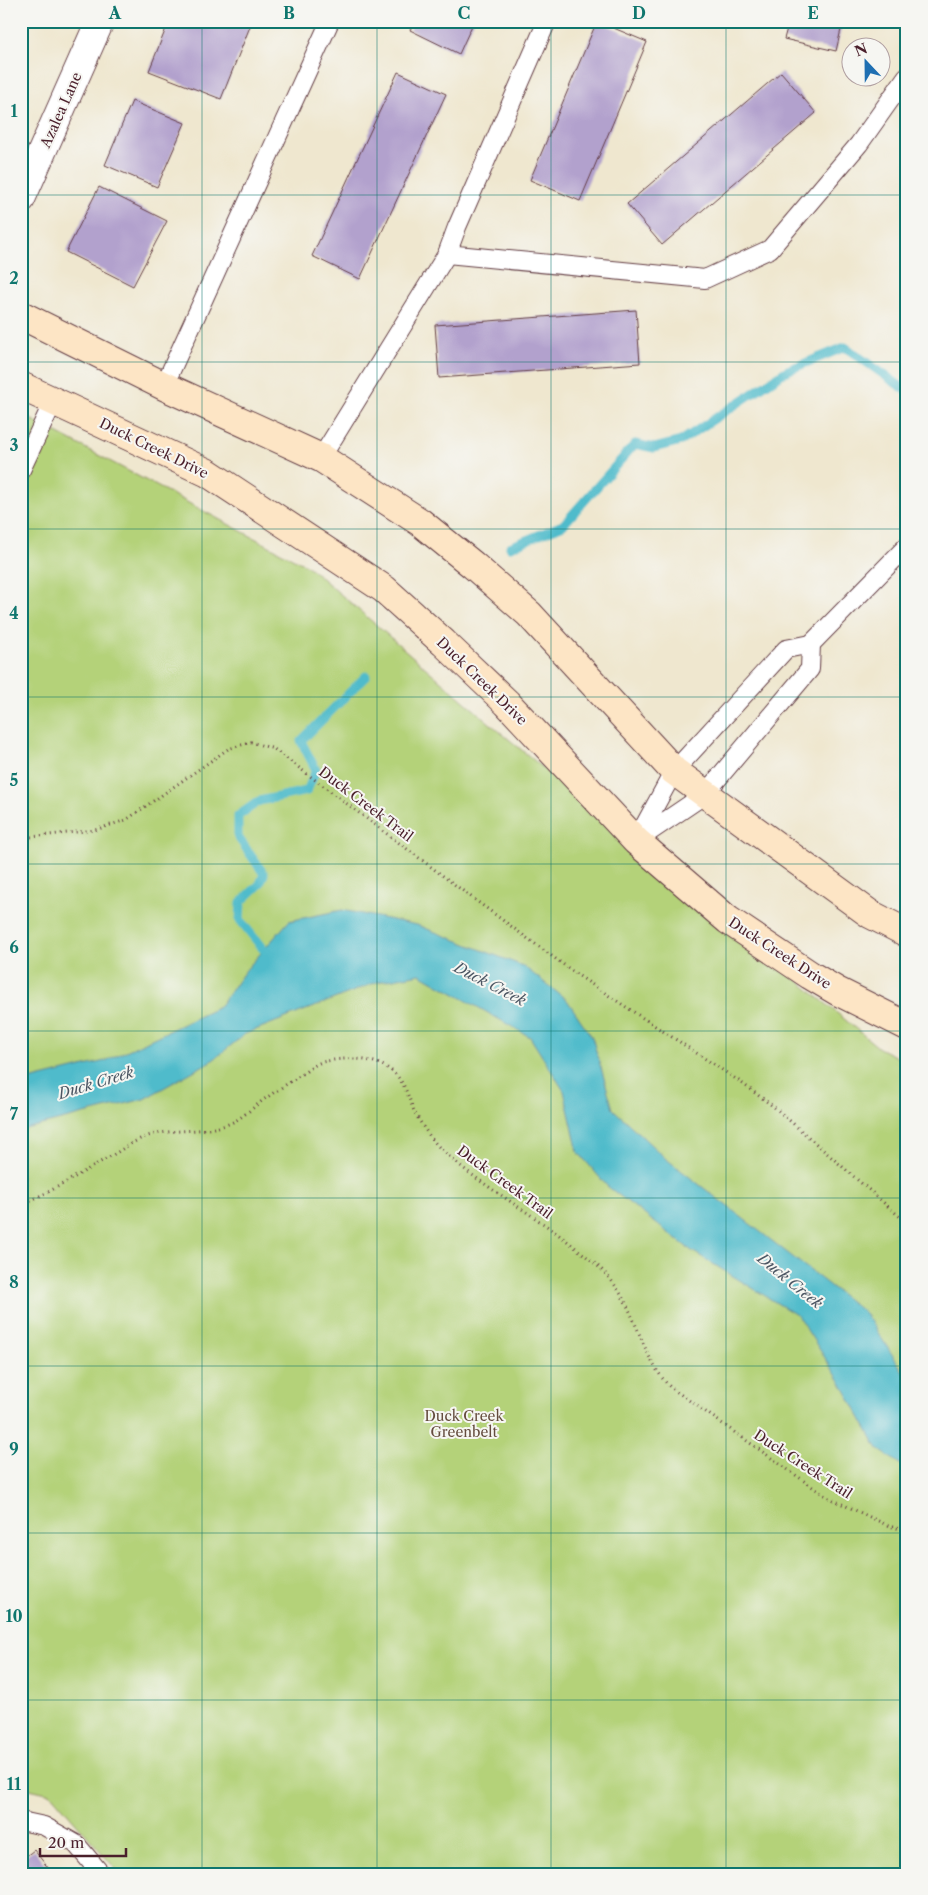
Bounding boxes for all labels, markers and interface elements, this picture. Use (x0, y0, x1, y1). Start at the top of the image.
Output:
text: A (108, 3, 122, 23)
text: B (283, 3, 295, 23)
text: C (458, 3, 470, 23)
text: D (632, 3, 646, 23)
text: E (807, 3, 819, 23)
north arrow (840, 38, 890, 88)
text: N (852, 39, 870, 61)
street label: Azalea Lane (36, 69, 86, 152)
text: 1 (10, 101, 18, 121)
text: 2 (9, 268, 19, 288)
street label: Duck Creek Drive (97, 414, 212, 482)
text: 3 (9, 435, 19, 455)
text: 4 (9, 603, 19, 623)
street label: Duck Creek Drive (433, 633, 531, 729)
street label: Duck Creek Trail (315, 763, 417, 845)
text: 5 (10, 770, 19, 790)
street label: Duck Creek Drive (725, 913, 835, 993)
text: 6 (9, 937, 19, 957)
water label: Duck Creek (450, 957, 530, 1010)
water label: Duck Creek (55, 1062, 136, 1103)
text: 7 (10, 1104, 19, 1124)
street label: Duck Creek Trail (454, 1141, 556, 1223)
water label: Duck Creek (753, 1248, 827, 1313)
text: 8 (9, 1272, 19, 1292)
park label: Duck Creek Greenbelt (424, 1407, 504, 1441)
street label: Duck Creek Trail (751, 1426, 855, 1502)
text: 9 (9, 1439, 19, 1459)
text: 10 (5, 1606, 23, 1626)
text: 11 (7, 1774, 22, 1794)
scale bar (40, 1825, 126, 1857)
text: 20 m (48, 1833, 84, 1852)

